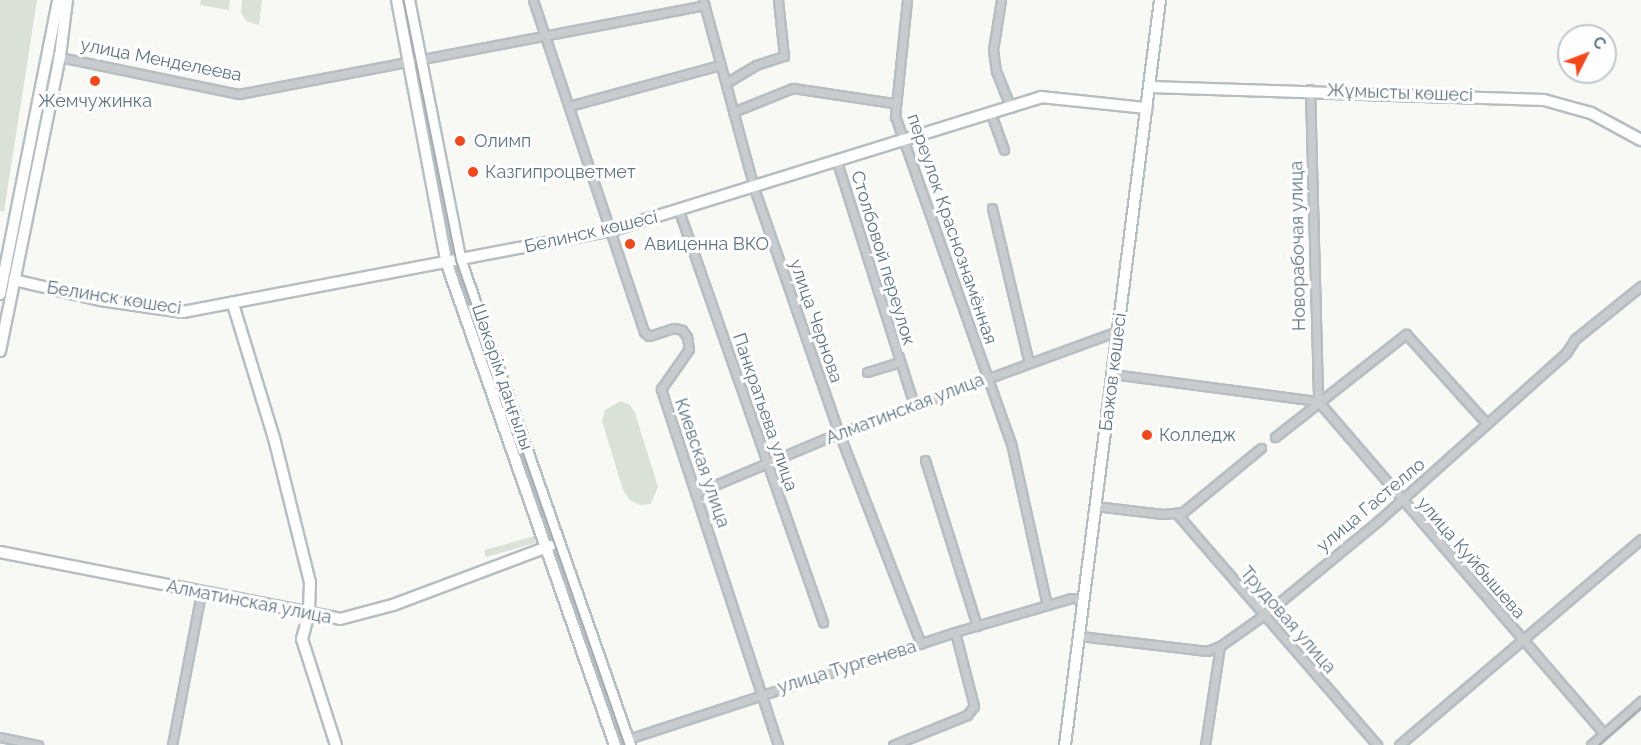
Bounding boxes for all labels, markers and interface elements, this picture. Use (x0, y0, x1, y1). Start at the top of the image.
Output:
north arrow (1557, 24, 1617, 84)
text: С (1589, 33, 1610, 53)
street label: улица Менделеева (78, 34, 244, 86)
marker: Жемчужинка (88, 74, 102, 88)
street label: Жұмысты көшесі (1327, 80, 1473, 106)
place label: Жемчужинка (38, 90, 152, 112)
street label: переулок Краснознамённая (902, 111, 1002, 347)
place label: Олимп (474, 130, 531, 152)
marker: Олимп (451, 132, 469, 150)
street label: Новорабочая улица (1286, 160, 1310, 332)
place label: Казгипроцветмет (485, 161, 635, 183)
marker: Казгипроцветмет (466, 165, 480, 179)
street label: Столбовой переулок (846, 168, 920, 348)
street label: Белинск көшесі (522, 206, 660, 258)
place label: Авиценна ВКО (644, 233, 769, 255)
marker: Авиценна ВКО (621, 235, 639, 253)
street label: улица Чернова (785, 256, 847, 386)
street label: Белинск көшесі (45, 277, 183, 319)
street label: Шәкәрім даңғылы (467, 301, 537, 453)
street label: Бажов көшесі (1095, 312, 1131, 432)
street label: Панкратьева улица (728, 330, 802, 494)
street label: Алматинская улица (823, 369, 987, 449)
street label: Киевская улица (670, 395, 734, 531)
place label: Колледж (1159, 424, 1236, 446)
marker: Колледж (1140, 428, 1154, 442)
street label: улица Гастелло (1312, 453, 1430, 557)
street label: улица Куйбышева (1412, 493, 1530, 623)
street label: Трудовая улица (1235, 562, 1341, 678)
street label: Алматинская улица (164, 575, 334, 629)
street label: улица Тургенева (775, 636, 919, 698)

